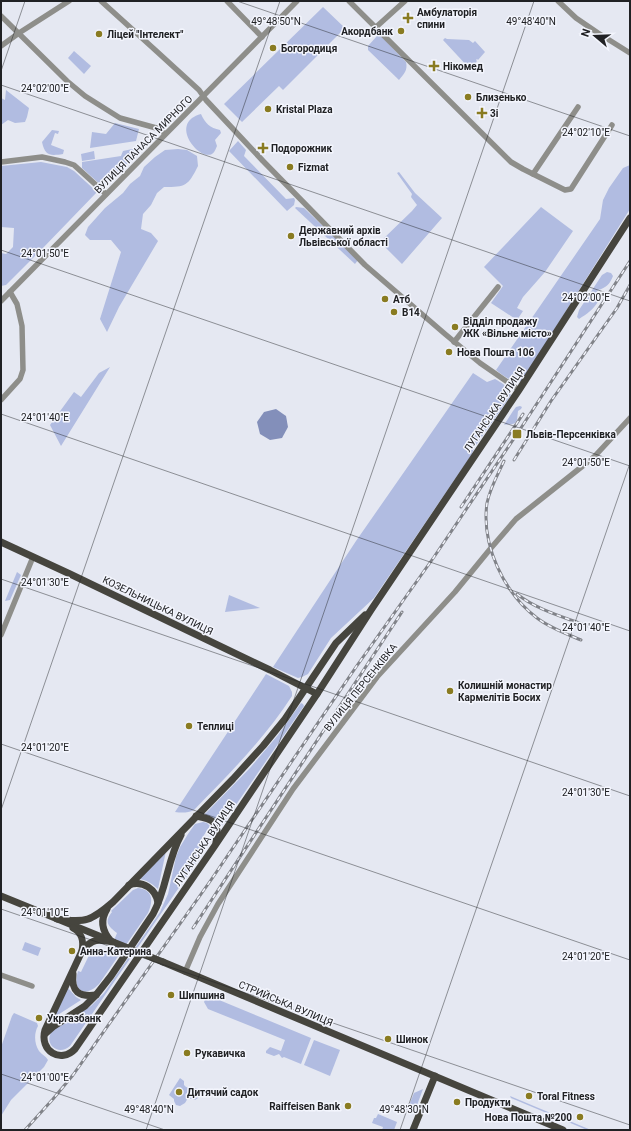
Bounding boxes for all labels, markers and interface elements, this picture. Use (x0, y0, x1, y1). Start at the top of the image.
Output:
place label: Амбулаторія спини (417, 7, 477, 30)
marker: Амбулаторія спини (402, 12, 414, 24)
text: 49°48'50"N (251, 16, 301, 27)
text: 49°48'40"N (506, 16, 556, 27)
north arrow (575, 16, 615, 56)
place label: Акордбанк (341, 26, 393, 37)
marker: Акордбанк (396, 26, 406, 36)
text: N (579, 27, 594, 39)
marker: Ліцей "Інтелект" (94, 29, 104, 39)
place label: Ліцей "Інтелект" (107, 29, 183, 40)
marker: Богородиця (268, 43, 278, 53)
place label: Богородиця (281, 43, 337, 54)
marker: Нікомед (428, 60, 440, 72)
place label: Нікомед (443, 61, 484, 72)
text: 24°02'00"E (21, 83, 69, 94)
marker: Близенько (463, 92, 473, 102)
place label: Близенько (476, 92, 527, 103)
street label: ВУЛИЦЯ ПАНАСА МИРНОГО (92, 93, 195, 196)
marker: Kristal Plaza (263, 104, 273, 114)
place label: Kristal Plaza (276, 104, 333, 115)
marker: 3і (477, 108, 487, 118)
place label: 3і (490, 108, 499, 119)
text: 24°02'10"E (562, 127, 610, 138)
marker: Подорожник (258, 143, 268, 153)
place label: Подорожник (271, 143, 332, 154)
marker: Fizmat (285, 162, 295, 172)
place label: Fizmat (298, 162, 329, 173)
place label: Державний архів Львівської області (299, 225, 388, 248)
marker: Державний архів Львівської області (286, 231, 296, 241)
text: 24°01'50"E (21, 248, 69, 259)
text: 24°02'00"E (562, 292, 610, 303)
marker: Атб (380, 294, 390, 304)
place label: Атб (393, 294, 411, 305)
marker: В14 (389, 307, 399, 317)
place label: В14 (402, 307, 420, 318)
place label: Відділ продажу ЖК «Вільне місто» (463, 316, 552, 339)
marker: Відділ продажу ЖК «Вільне місто» (450, 322, 460, 332)
marker: Нова Пошта 106 (444, 347, 454, 357)
place label: Нова Пошта 106 (457, 347, 535, 358)
street label: ЛУГАНСЬКА ВУЛИЦЯ (462, 365, 527, 454)
text: 24°01'40"E (21, 412, 69, 423)
marker: Львів-Персенківка (511, 428, 523, 440)
place label: Львів-Персенківка (526, 429, 616, 440)
text: 24°01'50"E (562, 457, 610, 468)
street label: КОЗЕЛЬНИЦЬКА ВУЛИЦЯ (101, 574, 215, 637)
text: 24°01'30"E (21, 577, 69, 588)
text: 24°01'40"E (562, 622, 610, 633)
street label: ВУЛИЦЯ ПЕРСЕНКІВКА (322, 641, 399, 733)
place label: Колишній монастир Кармелітів Босих (458, 680, 552, 703)
marker: Колишній монастир Кармелітів Босих (445, 686, 455, 696)
marker: Теплиці (184, 721, 194, 731)
place label: Теплиці (197, 721, 234, 732)
text: 24°01'20"E (21, 742, 69, 753)
text: 24°01'30"E (562, 787, 610, 798)
street label: ЛУГАНСЬКА ВУЛИЦЯ (172, 799, 237, 888)
text: 24°01'10"E (21, 907, 69, 918)
marker: Анна-Катерина (67, 946, 77, 956)
place label: Анна-Катерина (80, 946, 152, 957)
text: 24°01'20"E (562, 951, 610, 962)
street label: СТРИЙСЬКА ВУЛИЦЯ (237, 978, 335, 1028)
marker: Шипшина (166, 990, 176, 1000)
place label: Шипшина (179, 990, 226, 1001)
marker: Укргазбанк (34, 1013, 44, 1023)
place label: Укргазбанк (47, 1013, 102, 1024)
marker: Шинок (383, 1034, 393, 1044)
place label: Шинок (396, 1034, 429, 1045)
marker: Рукавичка (182, 1048, 192, 1058)
place label: Рукавичка (195, 1048, 246, 1059)
text: 24°01'00"E (21, 1072, 69, 1083)
marker: Дитячий садок (174, 1087, 184, 1097)
place label: Дитячий садок (187, 1087, 259, 1098)
marker: Toral Fitness (524, 1091, 534, 1101)
place label: Toral Fitness (537, 1091, 595, 1102)
marker: Продукти (452, 1097, 462, 1107)
place label: Продукти (465, 1097, 511, 1108)
place label: Raiffeisen Bank (269, 1101, 341, 1112)
marker: Raiffeisen Bank (343, 1101, 353, 1111)
text: 49°48'40"N (124, 1104, 174, 1115)
text: 49°48'30"N (379, 1104, 429, 1115)
place label: Нова Пошта №200 (485, 1112, 572, 1123)
marker: Нова Пошта №200 (575, 1112, 585, 1122)

